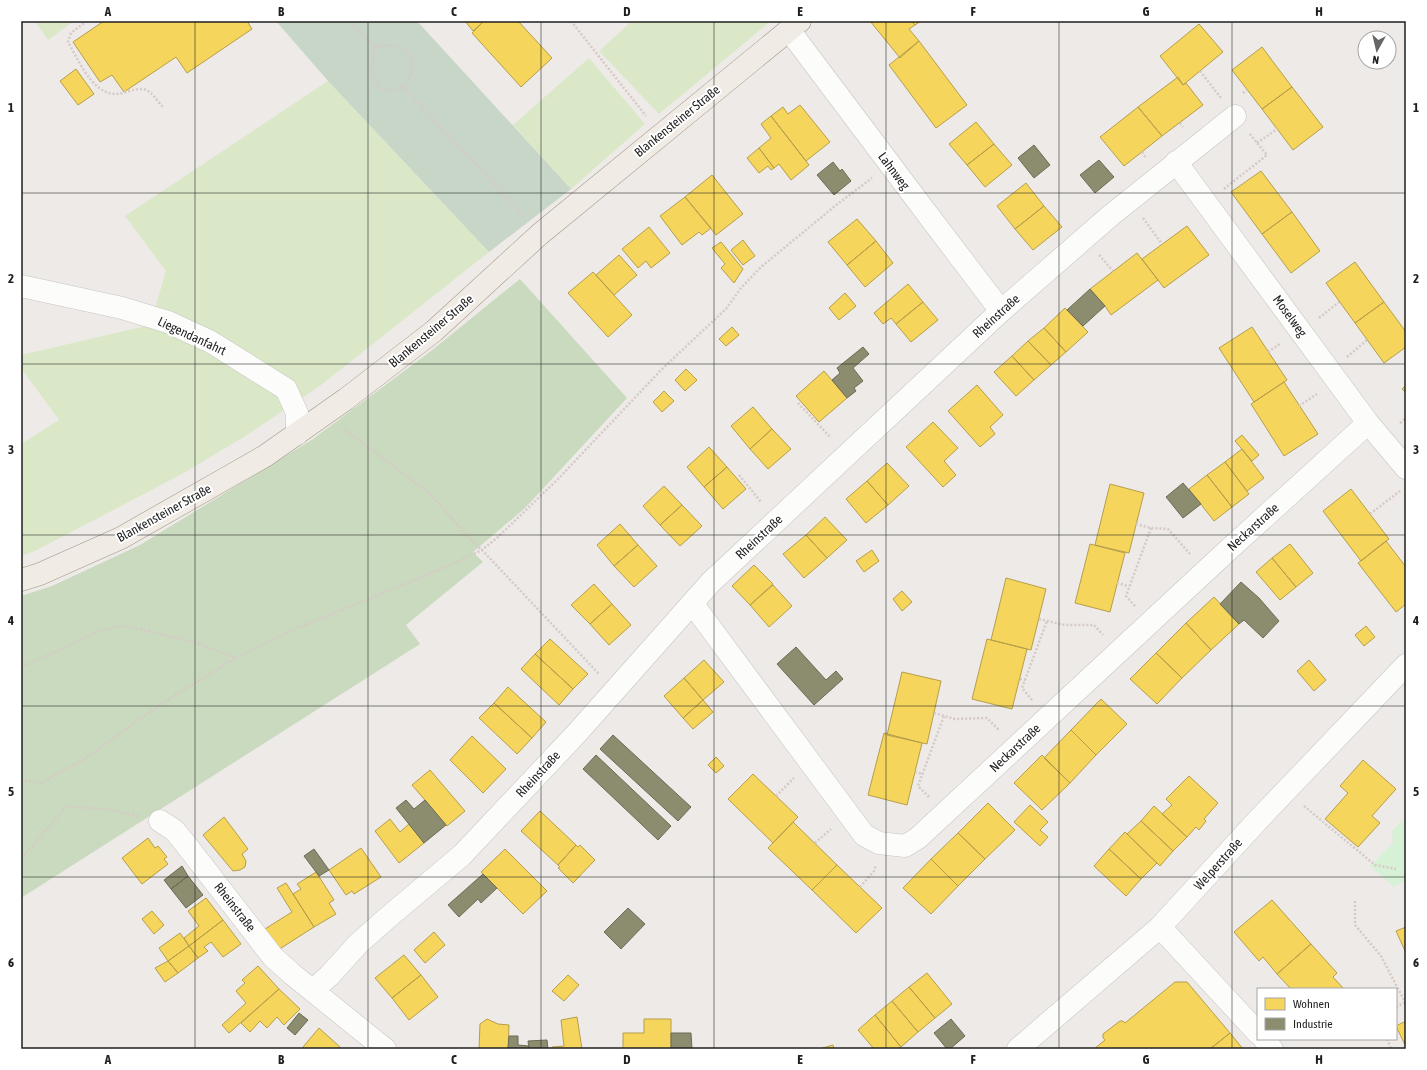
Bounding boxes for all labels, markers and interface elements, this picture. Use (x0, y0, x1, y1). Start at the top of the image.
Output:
text: A (104, 4, 112, 19)
text: B (278, 4, 285, 19)
text: C (451, 4, 457, 19)
text: D (623, 4, 631, 19)
text: E (797, 4, 803, 19)
text: F (970, 4, 976, 19)
text: G (1143, 4, 1150, 19)
text: H (1315, 4, 1323, 19)
north arrow (1357, 30, 1397, 70)
text: N (1372, 54, 1380, 66)
street label: Blankensteiner Straße (631, 82, 723, 160)
text: 1 (8, 100, 14, 115)
text: 1 (1413, 100, 1419, 115)
street label: Lahnweg (875, 149, 913, 193)
text: 2 (8, 271, 14, 286)
text: 2 (1413, 271, 1419, 286)
street label: Blankensteiner Straße (386, 291, 476, 371)
street label: Rheinstraße (969, 291, 1023, 341)
street label: Moselweg (1270, 292, 1310, 340)
street label: Liegendanfahrt (156, 314, 229, 358)
text: 3 (8, 442, 14, 457)
text: 3 (1413, 442, 1419, 457)
street label: Blankensteiner Straße (114, 481, 214, 545)
street label: Neckarstraße (1224, 500, 1282, 554)
street label: Rheinstraße (733, 512, 785, 562)
text: 4 (7, 613, 14, 628)
text: 4 (1412, 613, 1419, 628)
street label: Neckarstraße (987, 721, 1044, 775)
street label: Rheinstraße (513, 748, 563, 800)
text: 5 (8, 784, 14, 799)
text: 5 (1413, 784, 1419, 799)
street label: Welperstraße (1191, 835, 1245, 893)
street label: Rheinstraße (211, 880, 259, 935)
text: 6 (8, 955, 14, 970)
text: 6 (1413, 955, 1419, 970)
legend (1257, 988, 1397, 1040)
text: Wohnen (1293, 997, 1330, 1011)
text: Industrie (1293, 1017, 1333, 1031)
text: A (104, 1052, 112, 1067)
text: B (278, 1052, 285, 1067)
text: C (451, 1052, 457, 1067)
text: D (623, 1052, 631, 1067)
text: E (797, 1052, 803, 1067)
text: F (970, 1052, 976, 1067)
text: G (1143, 1052, 1150, 1067)
text: H (1315, 1052, 1323, 1067)

